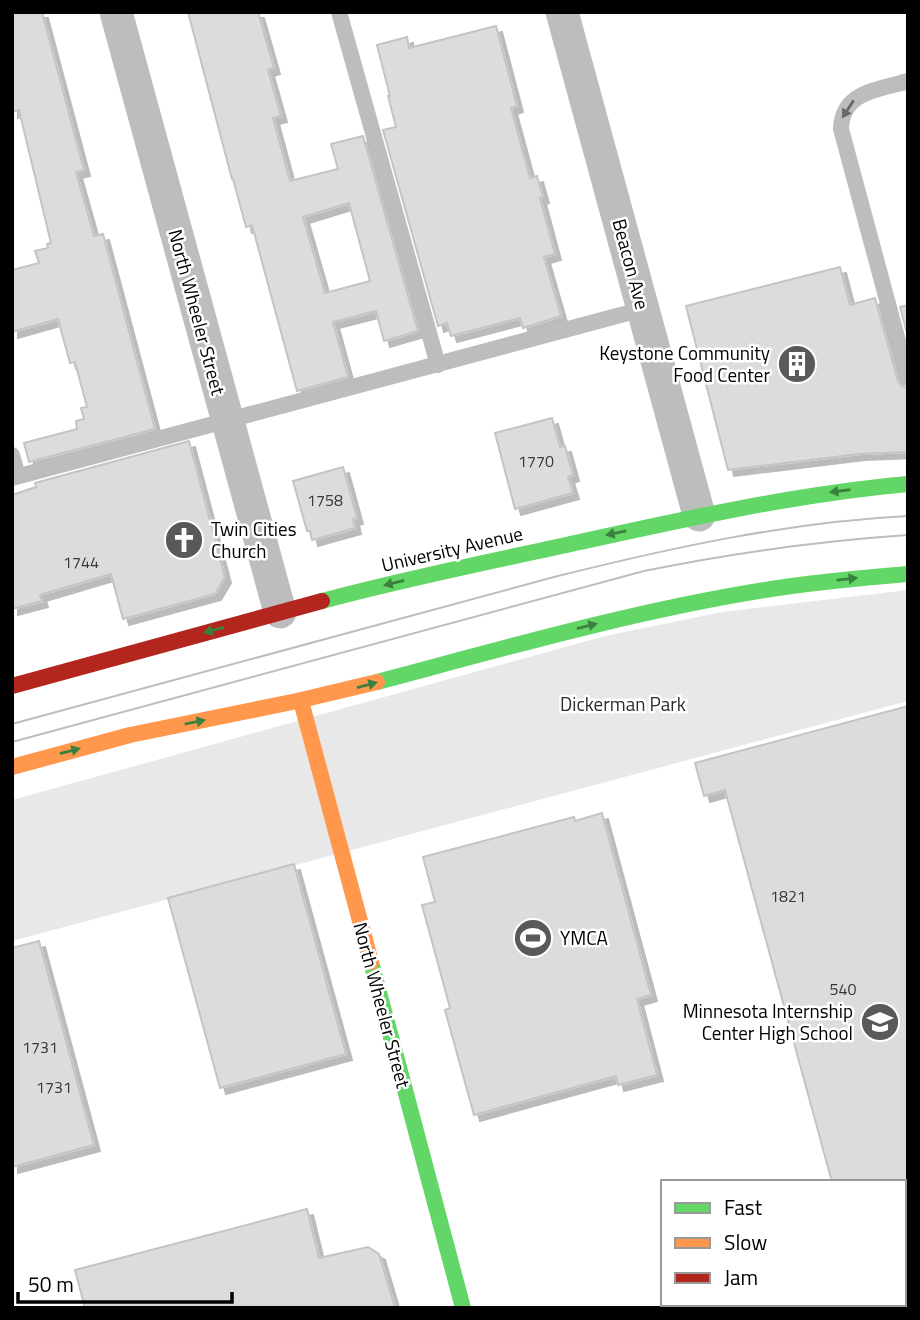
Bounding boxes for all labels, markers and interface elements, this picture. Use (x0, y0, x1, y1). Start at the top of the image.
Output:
one-way arrow (842, 99, 855, 119)
street label: Beacon Ave (605, 215, 658, 313)
street label: North Wheeler Street (161, 226, 234, 398)
place label: Keystone Community Food Center (599, 338, 770, 389)
building icon: Keystone Community Food Center (776, 343, 818, 385)
house number: 1770 (518, 449, 554, 473)
one-way arrow (829, 486, 851, 497)
house number: 1758 (307, 488, 343, 512)
place label: Twin Cities Church (211, 514, 297, 565)
street label: University Avenue (378, 518, 525, 579)
church icon: Twin Cities Church (163, 519, 205, 561)
one-way arrow (605, 527, 627, 538)
house number: 1744 (63, 550, 99, 574)
one-way arrow (836, 573, 858, 584)
one-way arrow (383, 578, 405, 589)
one-way arrow (576, 620, 598, 631)
one-way arrow (203, 626, 224, 636)
one-way arrow (357, 679, 378, 689)
park label: Dickerman Park (560, 689, 686, 718)
one-way arrow (184, 716, 206, 727)
one-way arrow (60, 745, 82, 756)
house number: 1821 (770, 884, 806, 908)
sports icon: YMCA (512, 917, 554, 959)
street label: North Wheeler Street (346, 919, 419, 1091)
place label: YMCA (560, 923, 608, 952)
house number: 540 (830, 977, 856, 1001)
place label: Minnesota Internship Center High School (683, 996, 853, 1047)
school or university icon: Minnesota Internship Center High School (859, 1001, 901, 1043)
house number: 1731 (22, 1035, 58, 1059)
house number: 1731 (36, 1075, 72, 1099)
legend (661, 1180, 906, 1306)
text: Fast (724, 1191, 763, 1223)
text: Slow (724, 1226, 767, 1258)
scale bar (18, 1260, 231, 1304)
text: Jam (724, 1261, 758, 1293)
text: 50 m (28, 1268, 74, 1300)

